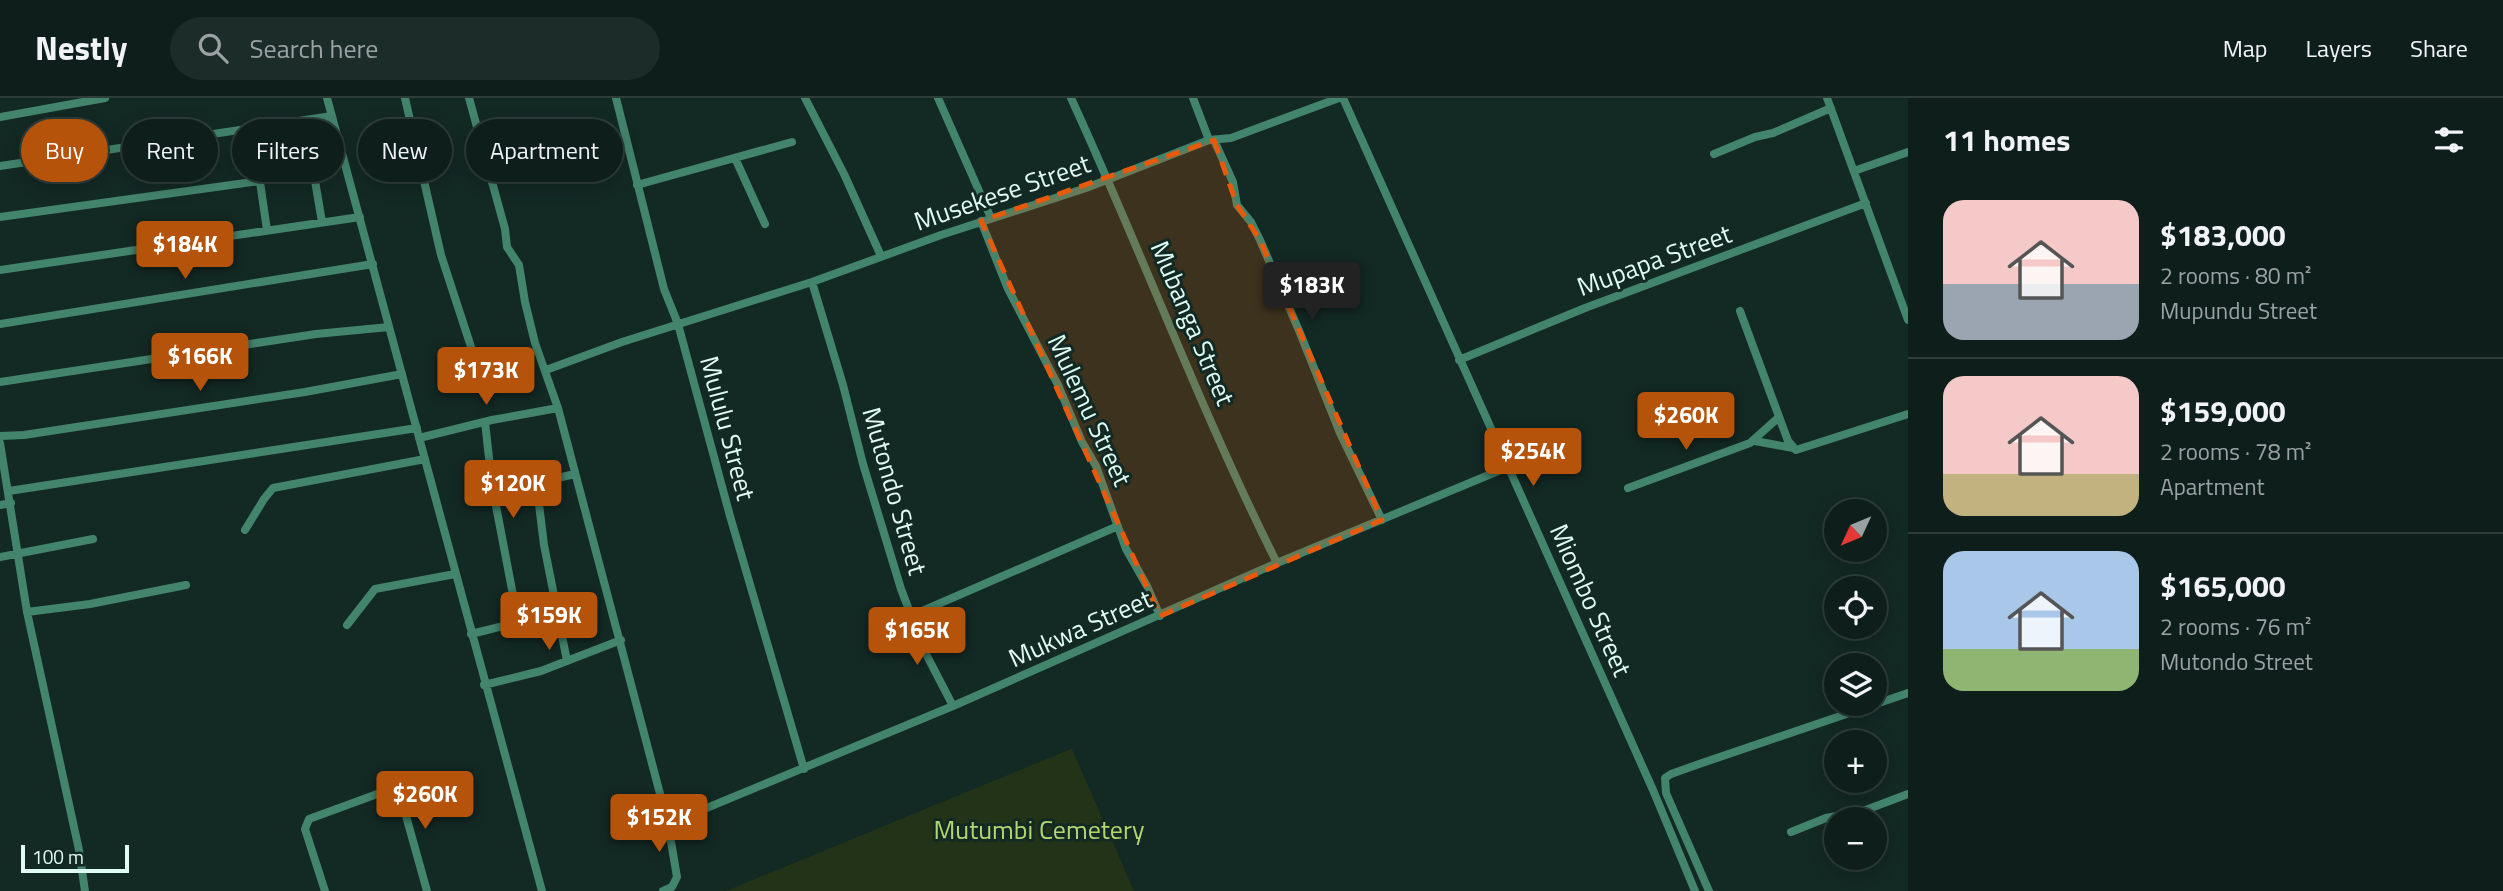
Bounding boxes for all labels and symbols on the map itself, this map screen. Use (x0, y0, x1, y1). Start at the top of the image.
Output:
street label: Musekese Street (909, 144, 1095, 240)
street label: Mupapa Street (1571, 214, 1737, 306)
pin: $184K (136, 222, 234, 281)
street label: Mubanga Street (1141, 235, 1245, 411)
pin: $183K (1263, 262, 1361, 322)
street label: Mulemu Street (1038, 328, 1142, 492)
pin: $166K (151, 334, 249, 393)
pin: $173K (437, 348, 535, 407)
street label: Mululu Street (690, 351, 766, 505)
pin: $260K (1637, 392, 1735, 452)
street label: Mutondo Street (852, 403, 938, 579)
pin: $254K (1484, 428, 1582, 488)
pin: $120K (464, 460, 562, 520)
north arrow (1824, 499, 1886, 562)
street label: Miombo Street (1540, 518, 1642, 682)
street label: Mukwa Street (1002, 579, 1158, 677)
pin: $159K (500, 592, 598, 652)
pin: $165K (868, 608, 966, 667)
pin: $260K (376, 772, 474, 831)
pin: $152K (610, 794, 708, 854)
park label: Mutumbi Cemetery (933, 810, 1145, 849)
scale bar (21, 842, 130, 874)

